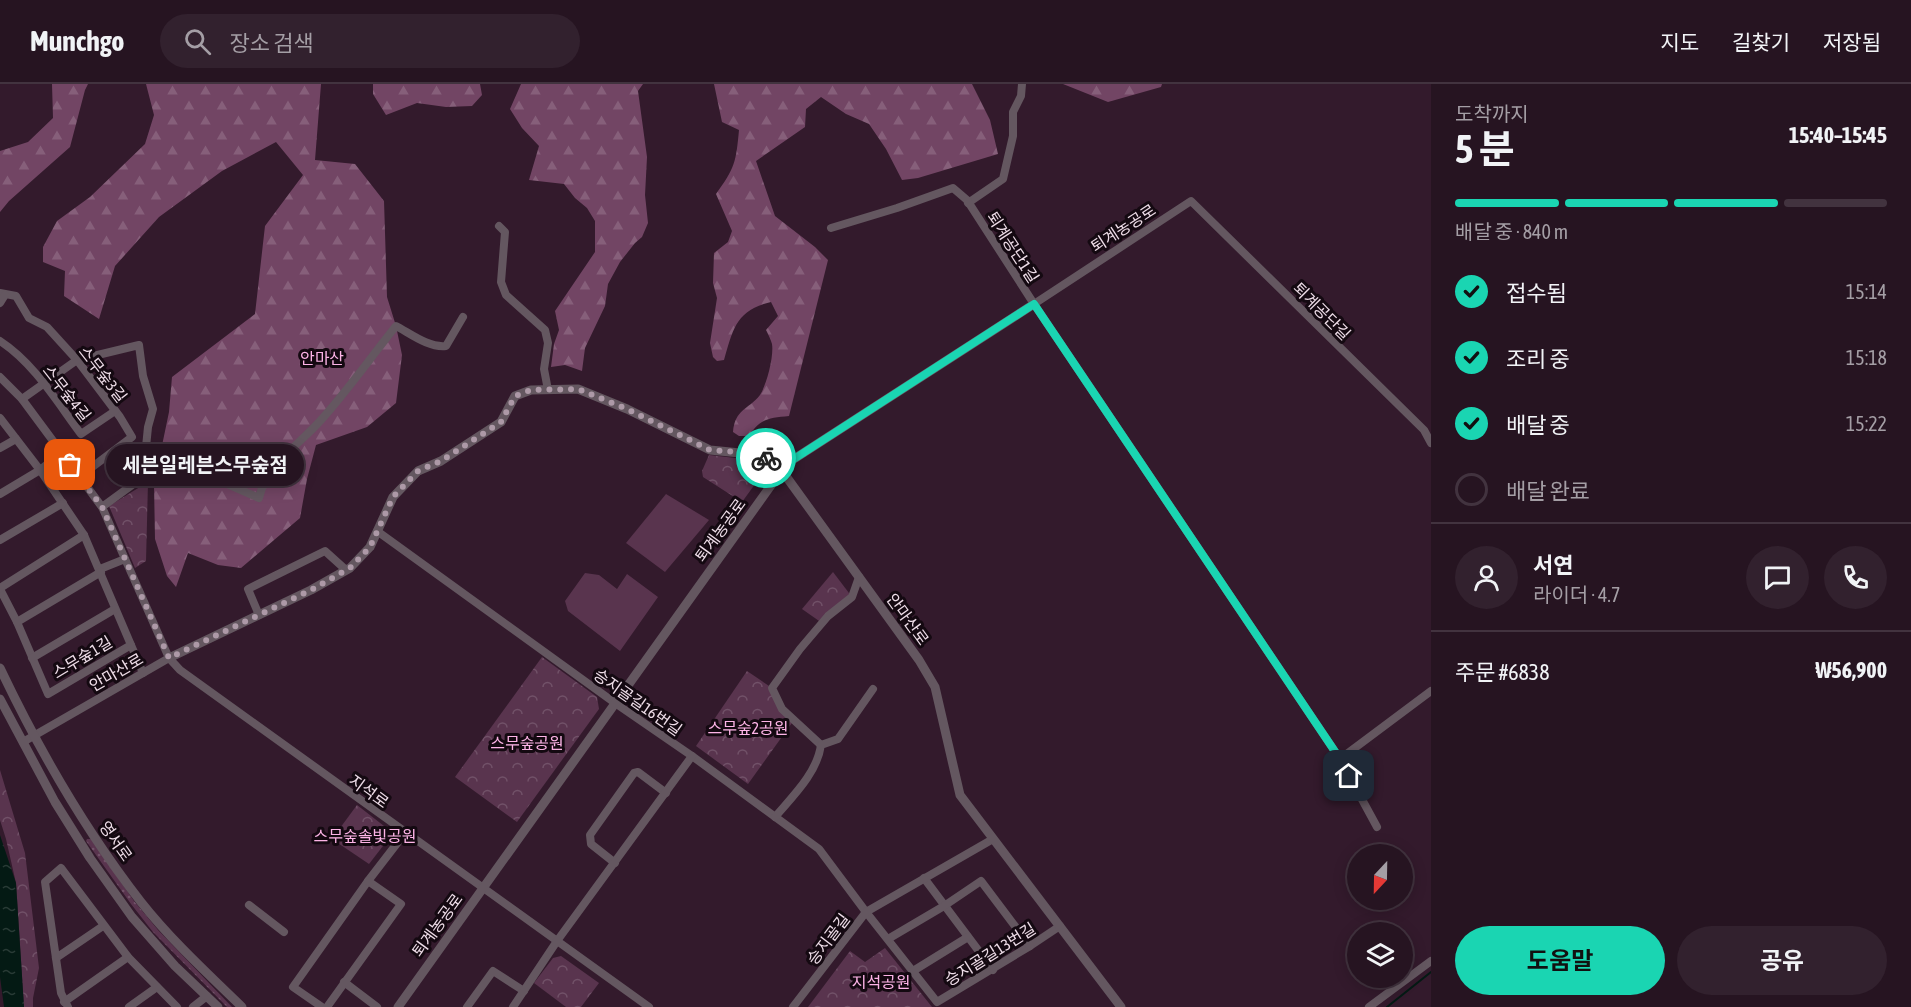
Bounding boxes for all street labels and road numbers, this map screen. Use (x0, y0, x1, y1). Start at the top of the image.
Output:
street label: 퇴계농공로 (1087, 200, 1159, 256)
street label: 퇴계공단1길 (983, 208, 1043, 286)
street label: 퇴계공단길 (1290, 279, 1354, 343)
street label: 스무숲3길 (75, 342, 131, 406)
street label: 스무숲4길 (39, 361, 95, 425)
street label: 퇴계농공로 (691, 495, 749, 565)
street label: 안마산로 (883, 590, 933, 648)
street label: 스무숲1길 (49, 632, 115, 682)
street label: 안마산로 (86, 649, 146, 695)
street label: 승지골길16번길 (590, 665, 686, 739)
street label: 지석로 (346, 771, 392, 811)
street label: 영서로 (96, 818, 136, 864)
street label: 퇴계농공로 (408, 890, 466, 960)
street label: 승지골길 (803, 910, 853, 968)
street label: 승지골길13번길 (941, 919, 1039, 989)

